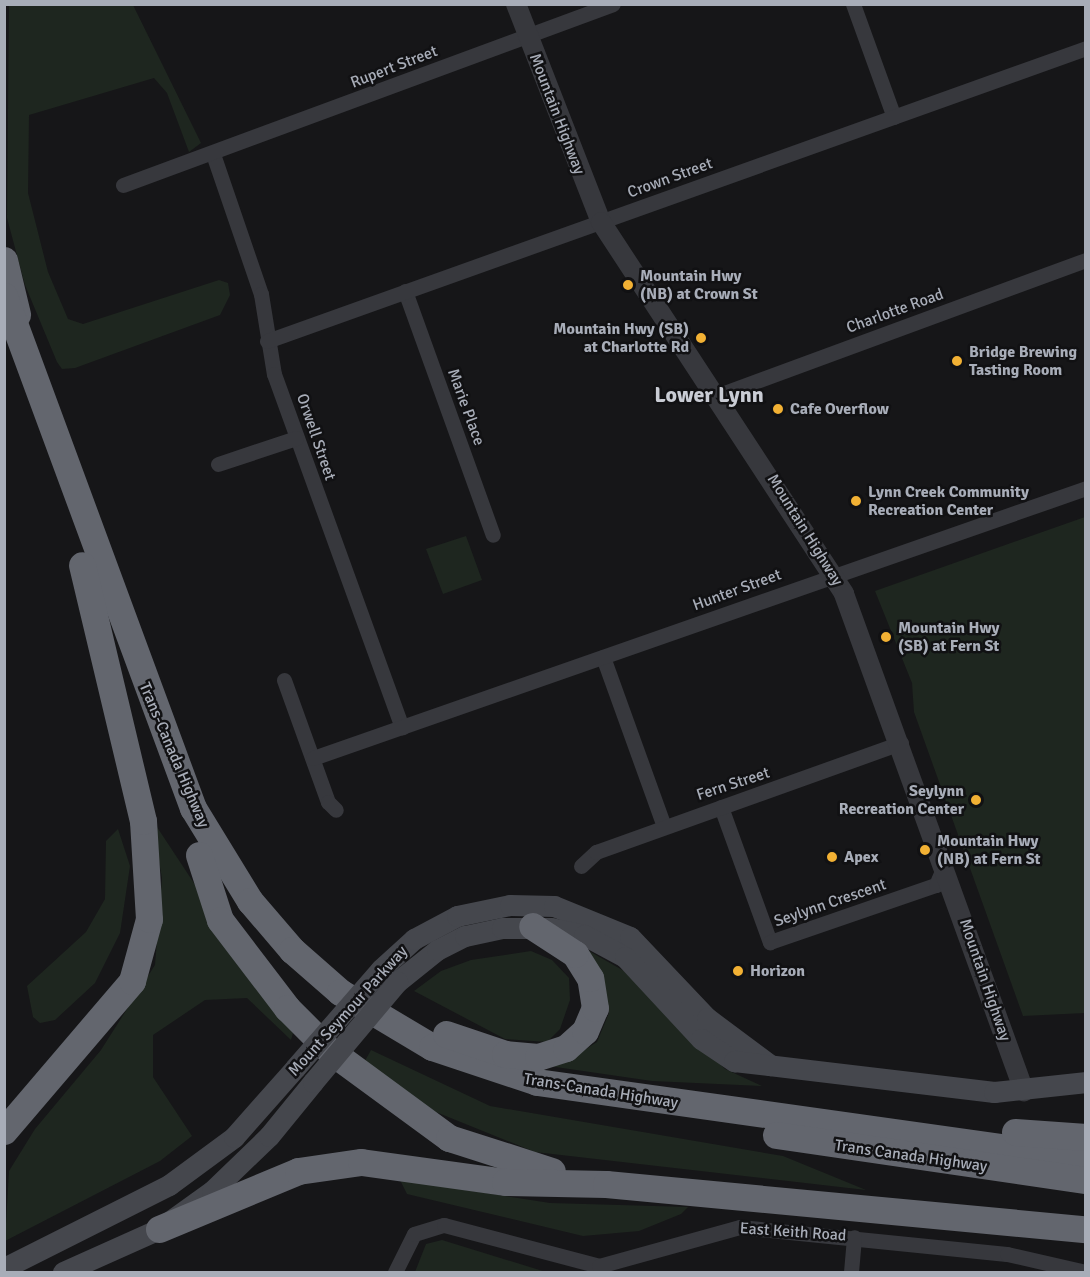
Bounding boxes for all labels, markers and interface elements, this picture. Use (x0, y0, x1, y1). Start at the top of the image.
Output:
street label: Rupert Street (348, 42, 440, 92)
street label: Mountain Highway (525, 51, 589, 177)
street label: Crown Street (625, 154, 715, 202)
place label: Mountain Hwy (NB) at Crown St (640, 266, 758, 304)
marker: Mountain Hwy (NB) at Crown St (621, 278, 635, 292)
street label: Charlotte Road (844, 285, 946, 337)
place label: Mountain Hwy (SB) at Charlotte Rd (553, 319, 689, 357)
marker: Mountain Hwy (SB) at Charlotte Rd (694, 331, 708, 345)
place label: Bridge Brewing Tasting Room (969, 342, 1077, 380)
marker: Bridge Brewing Tasting Room (950, 354, 964, 368)
street label: Marie Place (443, 366, 489, 448)
district label: Lower Lynn (654, 382, 764, 408)
street label: Orwell Street (292, 391, 340, 483)
place label: Cafe Overflow (790, 399, 889, 419)
marker: Cafe Overflow (771, 402, 785, 416)
street label: Mountain Highway (763, 471, 847, 589)
place label: Lynn Creek Community Recreation Center (868, 482, 1029, 520)
marker: Lynn Creek Community Recreation Center (849, 494, 863, 508)
street label: Hunter Street (690, 565, 784, 615)
place label: Mountain Hwy (SB) at Fern St (898, 618, 1000, 656)
marker: Mountain Hwy (SB) at Fern St (879, 630, 893, 644)
street label: Trans-Canada Highway (135, 680, 213, 830)
street label: Fern Street (694, 763, 772, 805)
place label: Seylynn Recreation Center (839, 781, 964, 819)
marker: Seylynn Recreation Center (969, 793, 983, 807)
place label: Mountain Hwy (NB) at Fern St (937, 831, 1041, 869)
marker: Mountain Hwy (NB) at Fern St (918, 843, 932, 857)
place label: Apex (844, 847, 878, 867)
marker: Apex (825, 850, 839, 864)
street label: Seylynn Crescent (771, 875, 889, 931)
street label: Mountain Highway (955, 916, 1015, 1044)
street label: Mount Seymour Parkway (284, 942, 412, 1080)
place label: Horizon (750, 961, 805, 981)
marker: Horizon (731, 964, 745, 978)
street label: Trans-Canada Highway (523, 1069, 679, 1113)
street label: Trans Canada Highway (834, 1136, 988, 1176)
street label: East Keith Road (739, 1219, 847, 1245)

